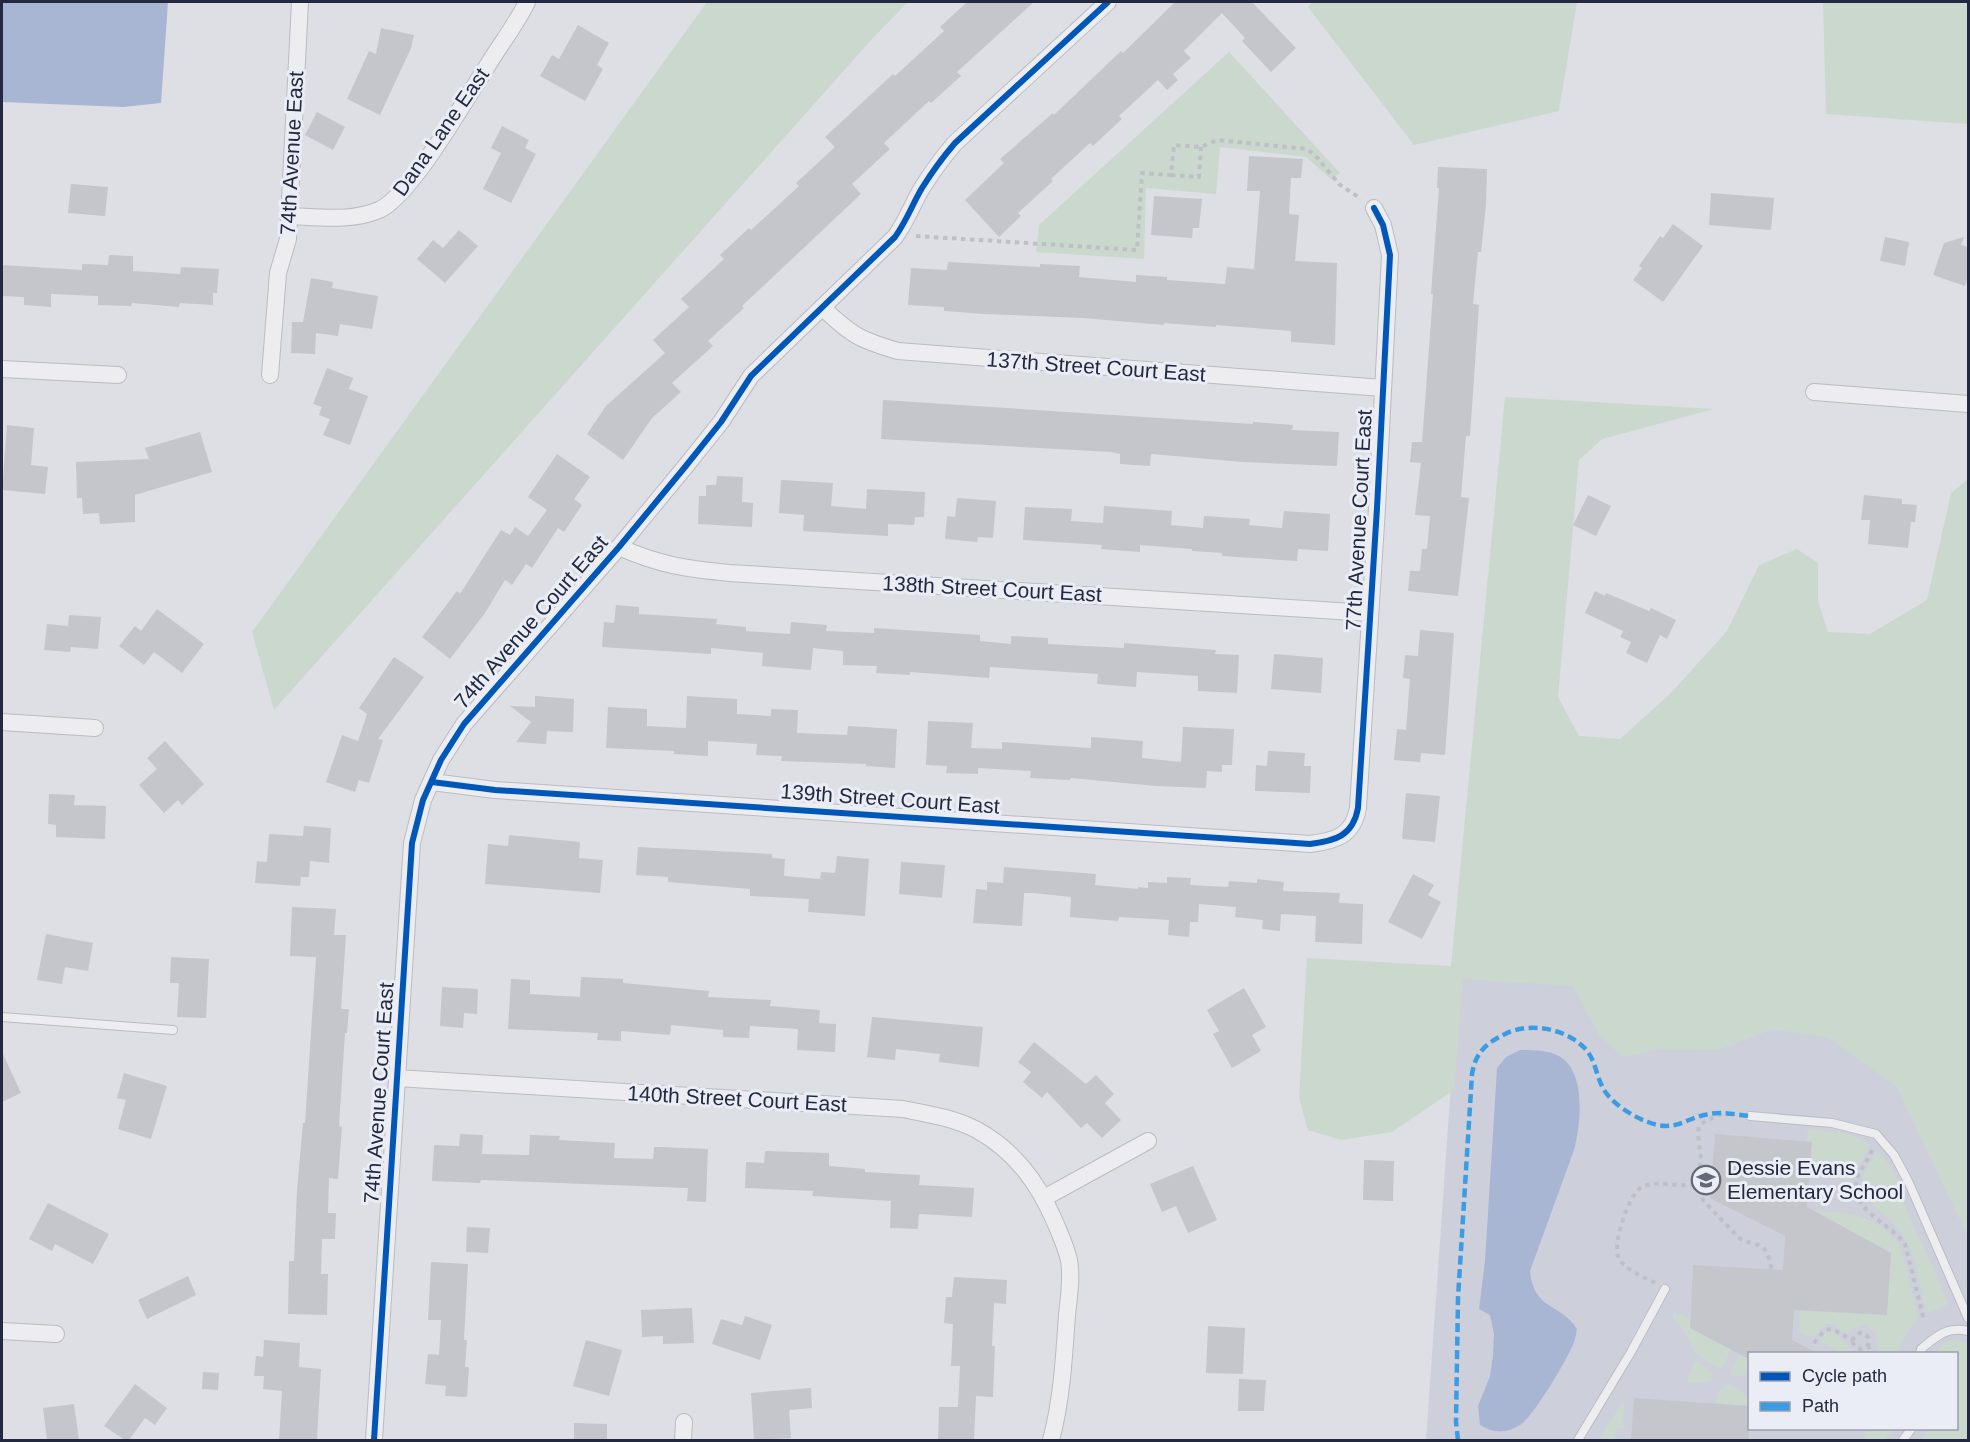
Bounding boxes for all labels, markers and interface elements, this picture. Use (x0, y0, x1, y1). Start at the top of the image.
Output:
street label: Dana Lane East (388, 63, 493, 200)
street label: 74th Avenue East (276, 70, 307, 236)
street label: 137th Street Court East (986, 347, 1206, 386)
street label: 77th Avenue Court East (1341, 409, 1376, 631)
street label: 74th Avenue Court East (449, 530, 612, 713)
street label: 138th Street Court East (882, 571, 1102, 606)
street label: 139th Street Court East (780, 779, 1000, 818)
street label: 74th Avenue Court East (359, 982, 398, 1204)
street label: 140th Street Court East (627, 1081, 847, 1116)
place label: Dessie Evans Elementary School (1727, 1156, 1903, 1203)
school or university icon: Dessie Evans Elementary School (1690, 1164, 1722, 1196)
legend (1748, 1352, 1958, 1430)
text: Cycle path (1802, 1366, 1887, 1386)
text: Path (1802, 1396, 1839, 1416)

